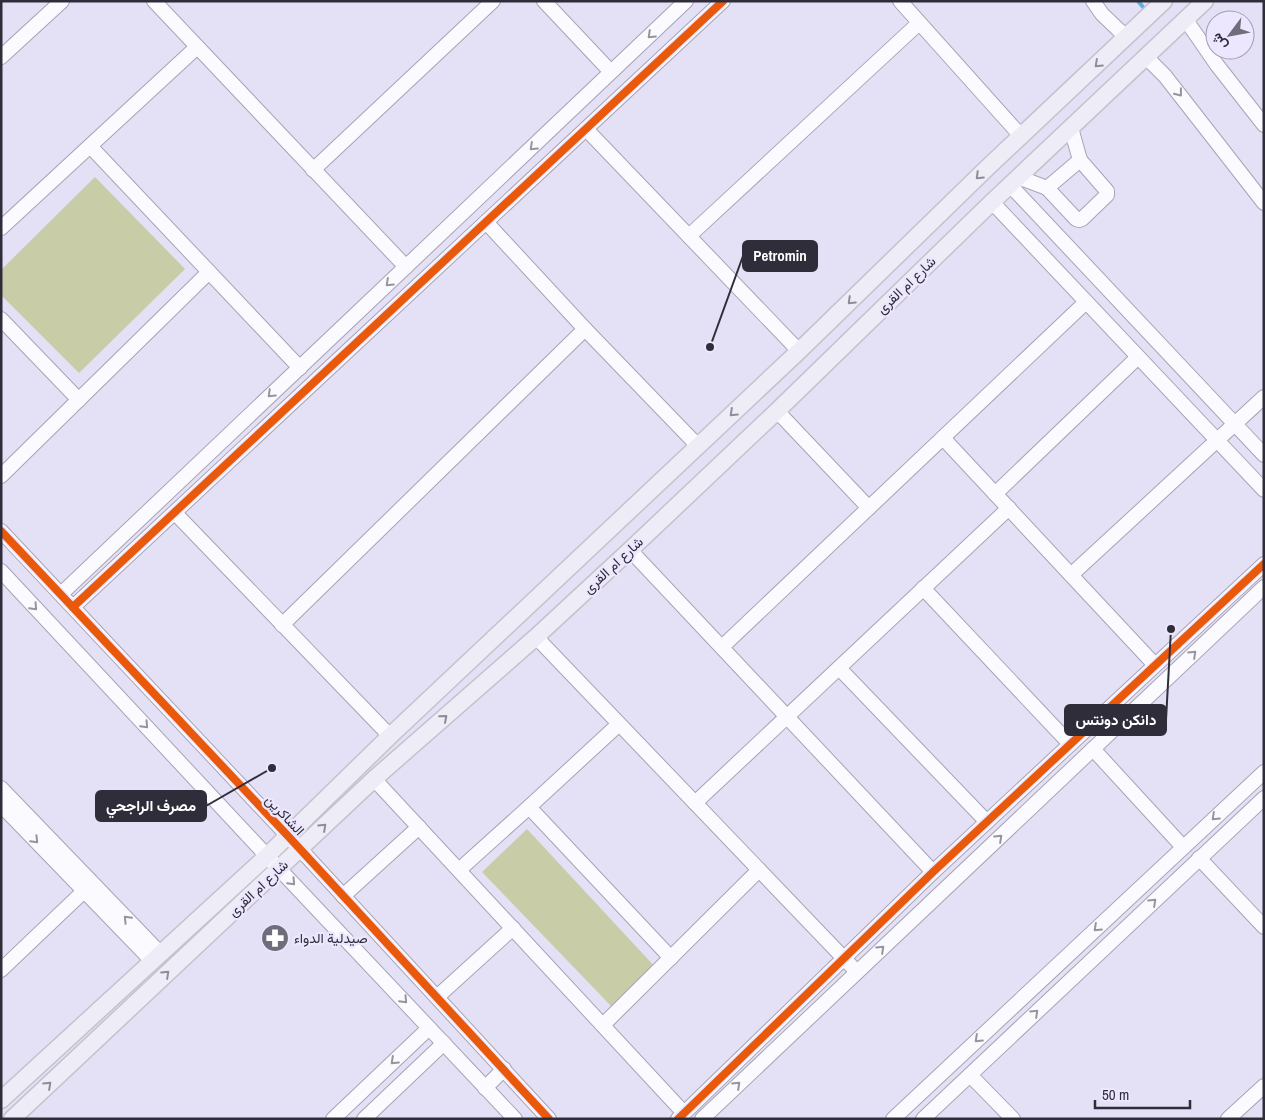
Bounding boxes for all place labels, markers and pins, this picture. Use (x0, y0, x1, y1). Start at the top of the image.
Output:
callout: Petromin (743, 241, 817, 271)
callout: دانكن دونتس (1065, 705, 1166, 735)
callout: مصرف الراجحي (96, 791, 206, 821)
pharmacy icon: صيدلية الدواء (260, 923, 290, 953)
place label: صيدلية الدواء (294, 929, 368, 947)

